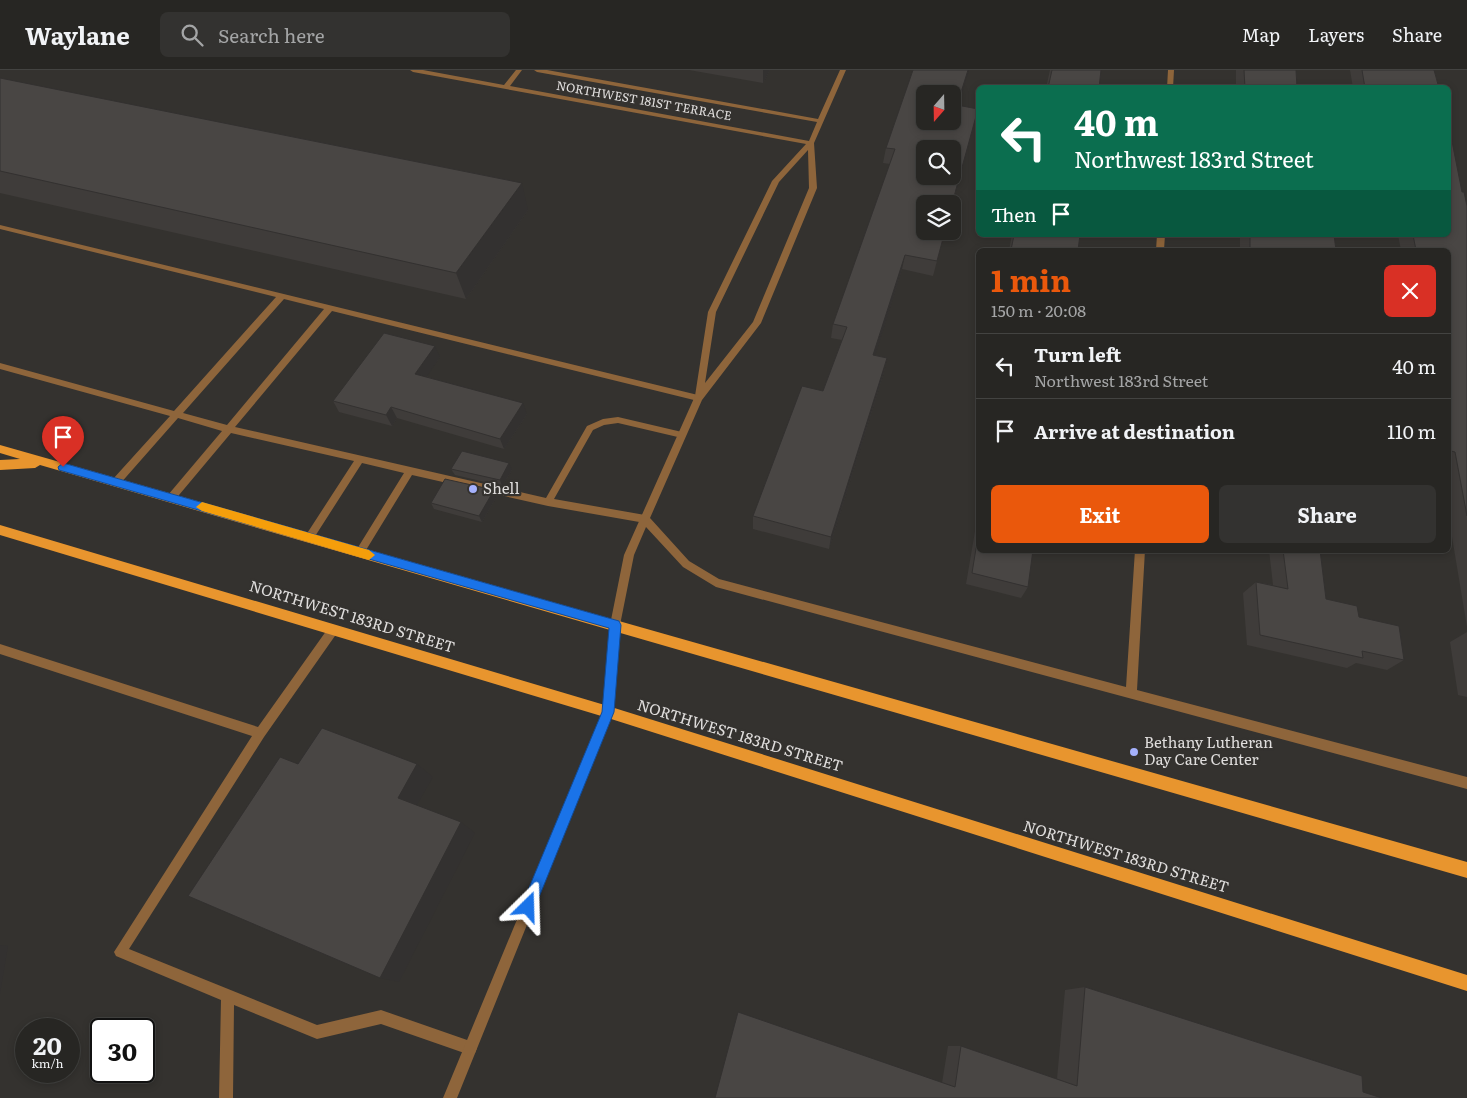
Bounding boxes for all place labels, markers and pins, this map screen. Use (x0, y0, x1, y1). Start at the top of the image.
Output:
pin (42, 416, 84, 467)
place label: Shell (483, 476, 519, 499)
marker: Shell (467, 483, 479, 495)
place label: Bethany Lutheran Day Care Center (1144, 730, 1273, 770)
marker: Bethany Lutheran Day Care Center (1128, 746, 1140, 758)

